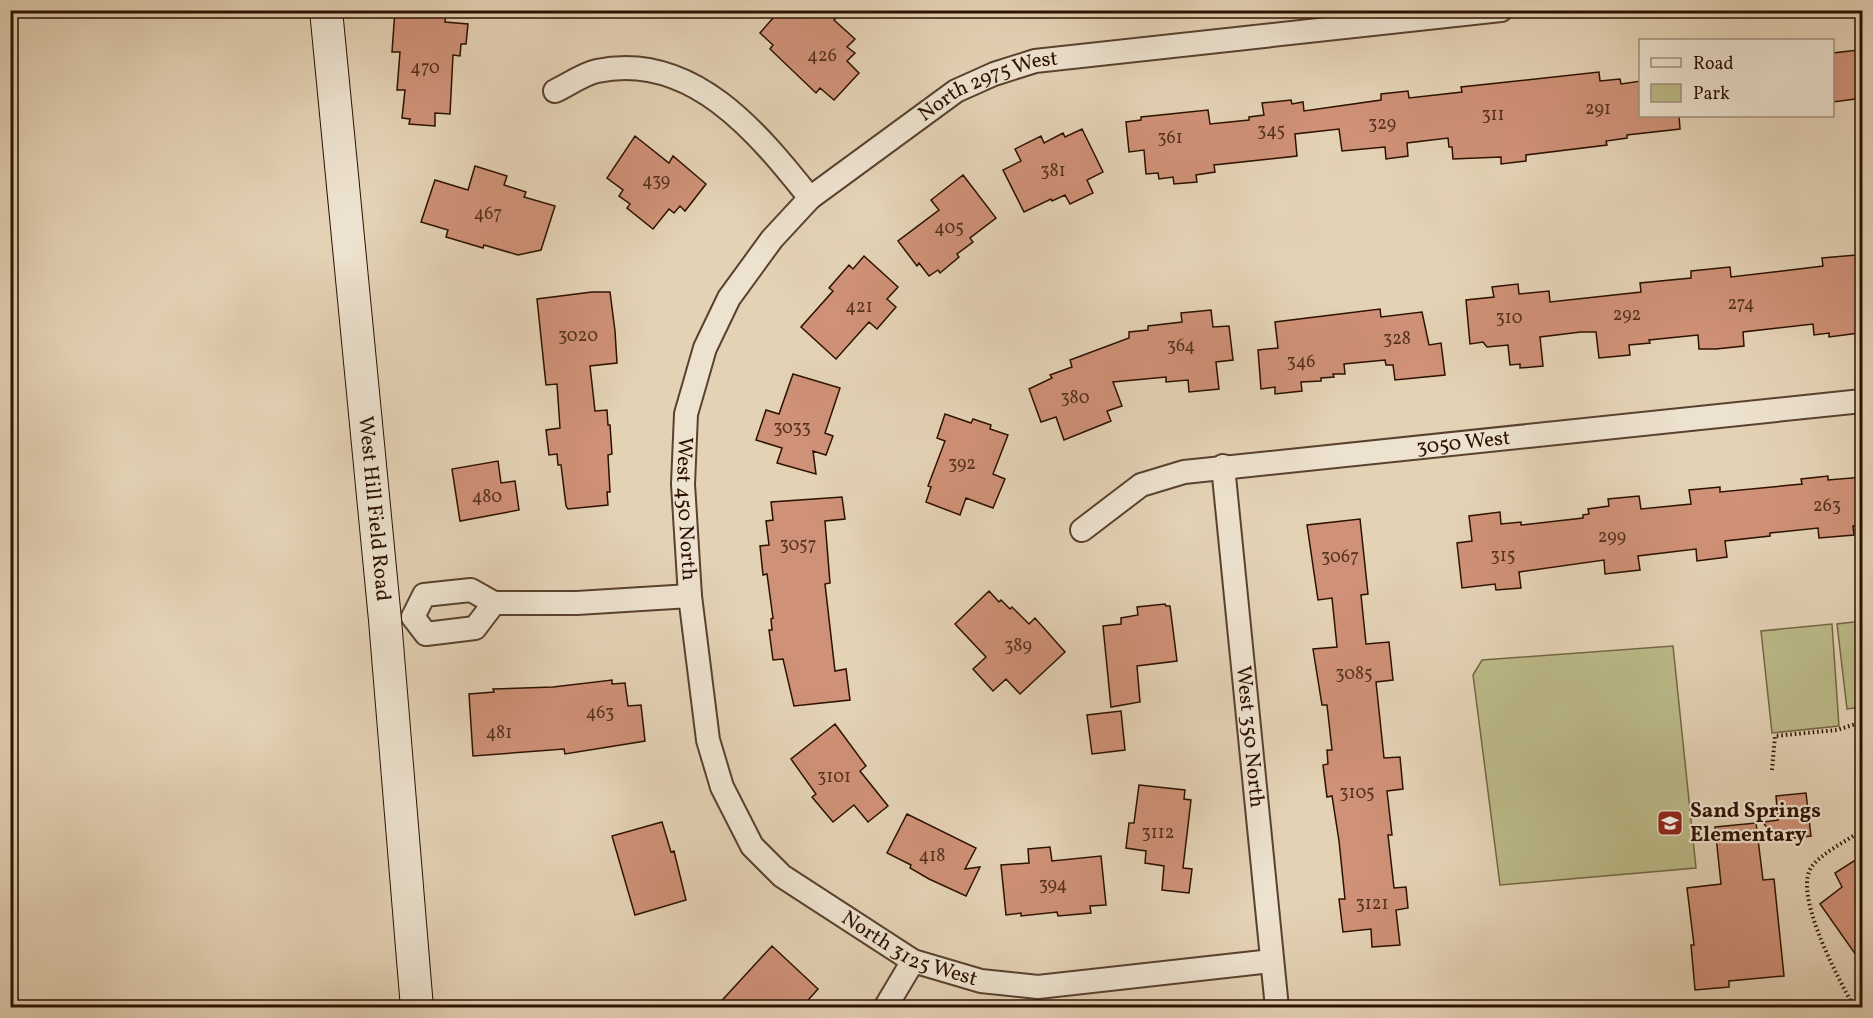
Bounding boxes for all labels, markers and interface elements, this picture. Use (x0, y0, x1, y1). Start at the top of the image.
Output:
legend (1639, 39, 1834, 117)
house number: 426 (807, 44, 837, 69)
street label: North 2975 West (912, 44, 1059, 129)
text: Road (1693, 52, 1734, 77)
house number: 470 (410, 56, 440, 81)
text: Park (1693, 82, 1730, 107)
house number: 291 (1585, 97, 1611, 122)
house number: 311 (1481, 103, 1505, 128)
house number: 329 (1368, 112, 1396, 137)
house number: 345 (1257, 119, 1285, 144)
house number: 361 (1157, 126, 1183, 151)
house number: 381 (1040, 159, 1066, 184)
house number: 439 (642, 169, 670, 194)
house number: 467 (474, 202, 502, 227)
house number: 405 (934, 216, 964, 241)
house number: 274 (1728, 292, 1754, 317)
house number: 421 (845, 295, 873, 320)
house number: 292 (1613, 303, 1641, 328)
house number: 310 (1495, 306, 1523, 331)
house number: 3020 (558, 324, 598, 349)
house number: 328 (1383, 327, 1411, 352)
house number: 364 (1167, 334, 1195, 359)
house number: 346 (1287, 350, 1315, 375)
house number: 380 (1060, 386, 1090, 411)
street label: West Hill Field Road (351, 415, 398, 603)
house number: 3033 (773, 416, 811, 441)
street label: 3050 West (1415, 423, 1512, 462)
street label: West 450 North (668, 436, 704, 582)
house number: 392 (948, 452, 976, 477)
house number: 480 (472, 485, 502, 510)
house number: 263 (1813, 494, 1841, 519)
house number: 299 (1598, 525, 1626, 550)
house number: 3057 (780, 533, 816, 558)
house number: 315 (1491, 544, 1515, 569)
house number: 3067 (1321, 545, 1359, 570)
house number: 389 (1004, 634, 1032, 659)
house number: 3085 (1335, 662, 1373, 687)
street label: West 350 North (1228, 664, 1271, 809)
house number: 463 (586, 701, 614, 726)
house number: 481 (486, 721, 512, 746)
house number: 3101 (817, 765, 851, 790)
house number: 3105 (1339, 781, 1375, 806)
place label: Sand Springs Elementary (1690, 797, 1821, 850)
school or university icon: Sand Springs Elementary (1655, 808, 1685, 838)
house number: 3112 (1142, 821, 1174, 846)
house number: 418 (919, 844, 945, 869)
house number: 394 (1039, 873, 1067, 898)
house number: 3121 (1356, 892, 1388, 917)
street label: North 3125 West (836, 904, 981, 994)

